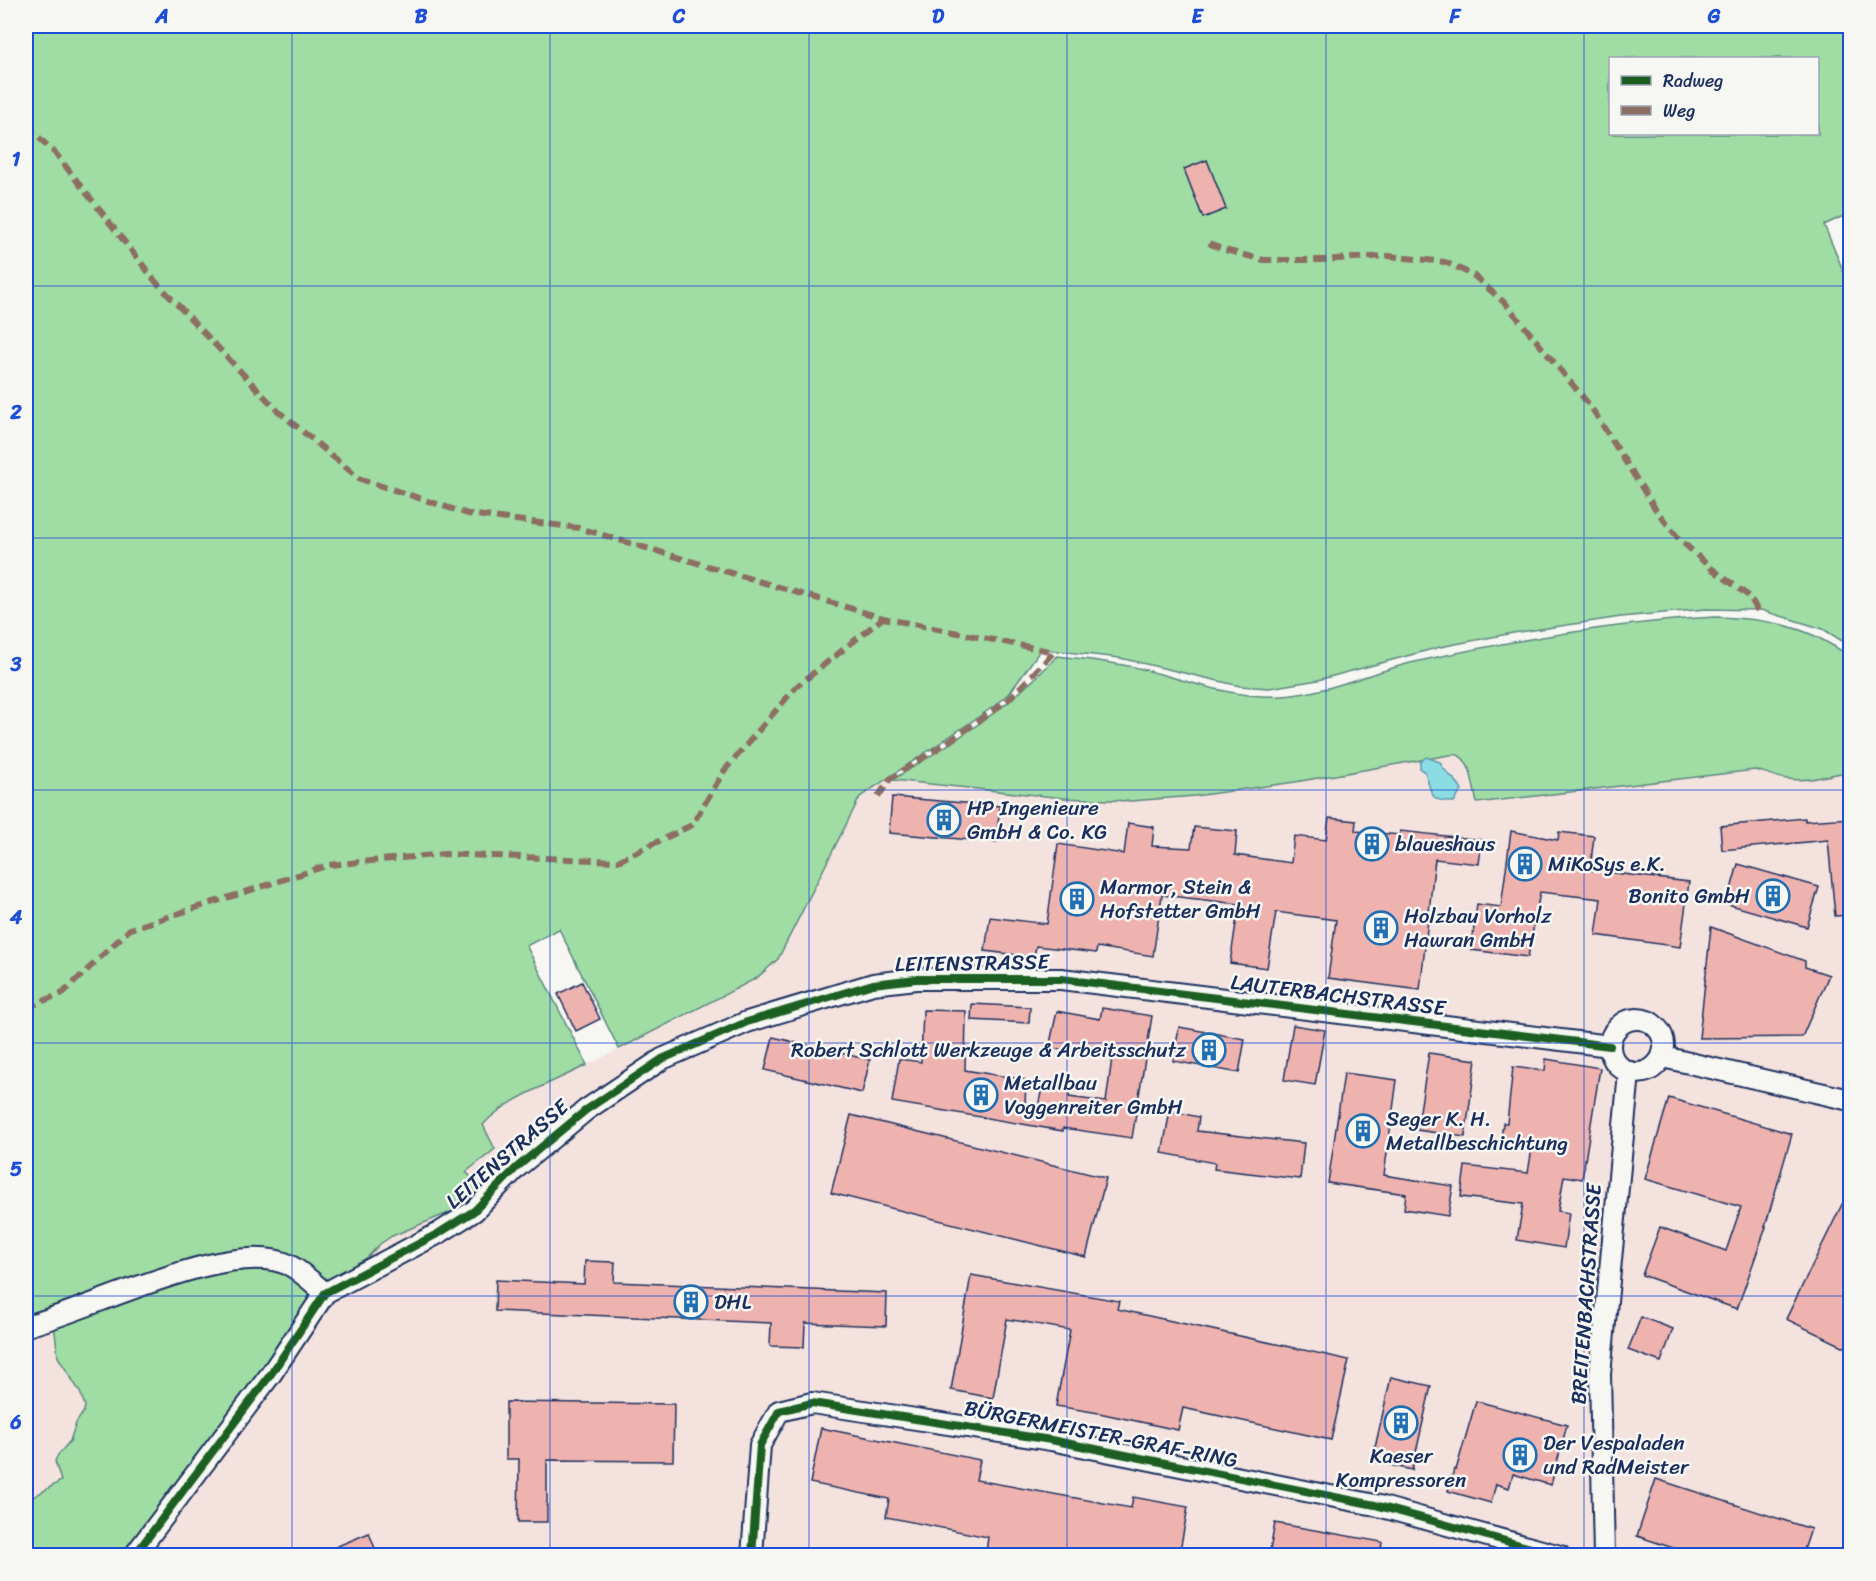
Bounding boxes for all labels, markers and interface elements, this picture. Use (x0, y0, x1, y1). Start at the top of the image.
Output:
text: A (154, 0, 169, 34)
text: B (415, 0, 428, 34)
text: C (672, 0, 686, 34)
text: D (932, 0, 945, 34)
text: E (1191, 0, 1204, 34)
text: F (1449, 0, 1462, 34)
text: G (1707, 0, 1721, 34)
legend (1609, 57, 1819, 135)
text: Radweg (1663, 65, 1723, 97)
text: Weg (1663, 95, 1695, 127)
text: 1 (12, 142, 21, 177)
text: 2 (9, 395, 22, 430)
text: 3 (10, 647, 22, 682)
place label: HP Ingenieure GmbH & Co. KG (967, 789, 1107, 851)
building icon: HP Ingenieure GmbH & Co. KG (926, 802, 962, 838)
place label: blaueshaus (1395, 825, 1496, 863)
building icon: blaueshaus (1354, 826, 1390, 862)
place label: MiKoSys e.K. (1548, 845, 1666, 883)
building icon: MiKoSys e.K. (1507, 846, 1543, 882)
place label: Marmor, Stein & Hofstetter GmbH (1100, 868, 1261, 930)
place label: Bonito GmbH (1628, 877, 1750, 915)
building icon: Bonito GmbH (1755, 878, 1791, 914)
building icon: Marmor, Stein & Hofstetter GmbH (1059, 881, 1095, 917)
place label: Holzbau Vorholz Hawran GmbH (1404, 897, 1553, 959)
text: 4 (9, 900, 23, 935)
building icon: Holzbau Vorholz Hawran GmbH (1363, 910, 1399, 946)
street label: LEITENSTRASSE (895, 943, 1051, 983)
street label: LAUTERBACHSTRASSE (1228, 963, 1449, 1027)
place label: Robert Schlott Werkzeuge & Arbeitsschutz (791, 1031, 1187, 1069)
building icon: Robert Schlott Werkzeuge & Arbeitsschutz (1191, 1032, 1227, 1068)
place label: Metallbau Voggenreiter GmbH (1004, 1064, 1183, 1126)
building icon: Metallbau Voggenreiter GmbH (963, 1077, 999, 1113)
street label: LEITENSTRASSE (436, 1088, 579, 1219)
place label: Seger K. H. Metallbeschichtung (1386, 1100, 1568, 1162)
building icon: Seger K. H. Metallbeschichtung (1345, 1113, 1381, 1149)
text: 5 (10, 1152, 22, 1187)
street label: BREITENBACHSTRASSE (1559, 1181, 1613, 1406)
place label: DHL (714, 1283, 751, 1321)
building icon: DHL (673, 1284, 709, 1320)
street label: BÜRGERMEISTER-GRAF-RING (961, 1389, 1241, 1479)
text: 6 (9, 1405, 22, 1440)
building icon: Kaeser Kompressoren (1383, 1405, 1419, 1441)
place label: Der Vespaladen und RadMeister (1543, 1424, 1690, 1486)
place label: Kaeser Kompressoren (1336, 1437, 1466, 1499)
building icon: Der Vespaladen und RadMeister (1502, 1437, 1538, 1473)

